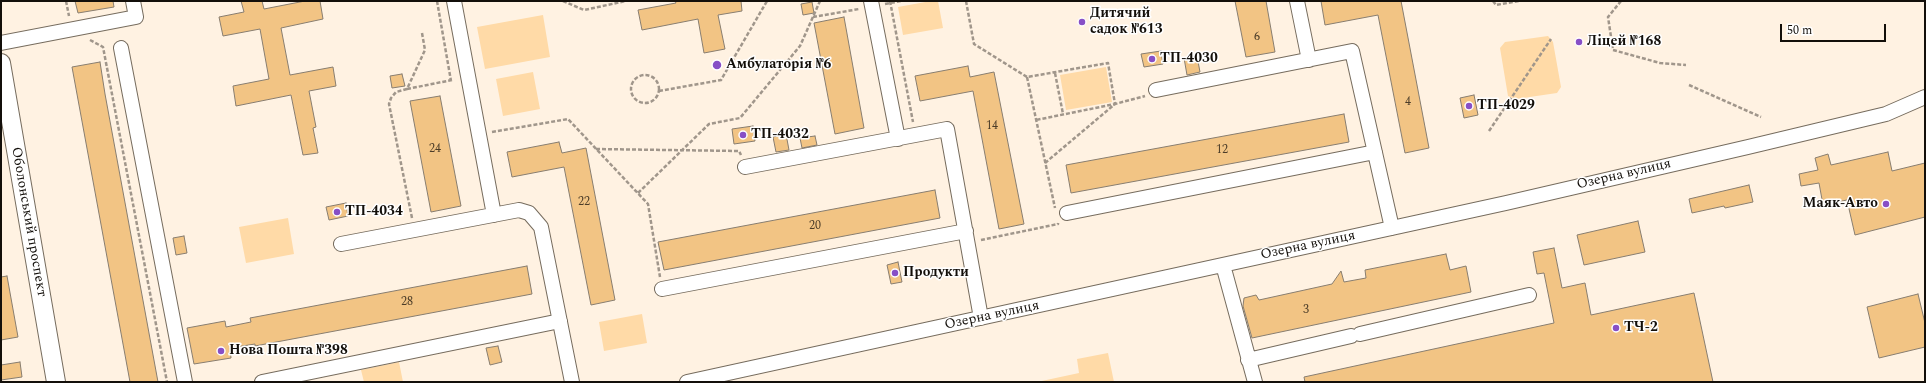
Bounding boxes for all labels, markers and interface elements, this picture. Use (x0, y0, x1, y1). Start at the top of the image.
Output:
place label: Дитячий садок №613 (1090, 6, 1163, 38)
scale bar (1782, 16, 1888, 42)
marker: Дитячий садок №613 (1077, 17, 1087, 27)
text: 50 m (1787, 21, 1812, 40)
house number: 6 (1254, 31, 1260, 45)
place label: Ліцей №168 (1587, 34, 1661, 50)
marker: Ліцей №168 (1574, 37, 1584, 47)
place label: ТП-4030 (1160, 51, 1218, 67)
marker: ТП-4030 (1147, 54, 1157, 64)
place label: Амбулаторія №6 (726, 57, 831, 73)
marker: Амбулаторія №6 (711, 59, 723, 71)
house number: 4 (1405, 96, 1411, 110)
place label: ТП-4029 (1477, 98, 1535, 114)
marker: ТП-4029 (1464, 101, 1474, 111)
house number: 14 (986, 120, 998, 134)
place label: ТП-4032 (751, 127, 809, 143)
marker: ТП-4032 (738, 130, 748, 140)
house number: 24 (429, 143, 441, 157)
house number: 12 (1216, 144, 1228, 158)
street label: Оболонський проспект (7, 146, 49, 298)
street label: Озерна вулиця (1575, 156, 1673, 194)
house number: 22 (578, 196, 590, 210)
place label: Маяк-Авто (1803, 196, 1878, 212)
marker: Маяк-Авто (1881, 199, 1891, 209)
place label: ТП-4034 (345, 204, 403, 220)
marker: ТП-4034 (332, 207, 342, 217)
house number: 20 (809, 220, 821, 234)
street label: Озерна вулиця (1259, 228, 1357, 264)
place label: Продукти (903, 265, 969, 281)
marker: Продукти (890, 268, 900, 278)
house number: 28 (401, 296, 413, 310)
street label: Озерна вулиця (943, 298, 1041, 334)
house number: 3 (1303, 304, 1309, 318)
place label: ТЧ-2 (1624, 320, 1658, 336)
marker: ТЧ-2 (1611, 323, 1621, 333)
place label: Нова Пошта №398 (229, 343, 348, 359)
marker: Нова Пошта №398 (216, 346, 226, 356)

